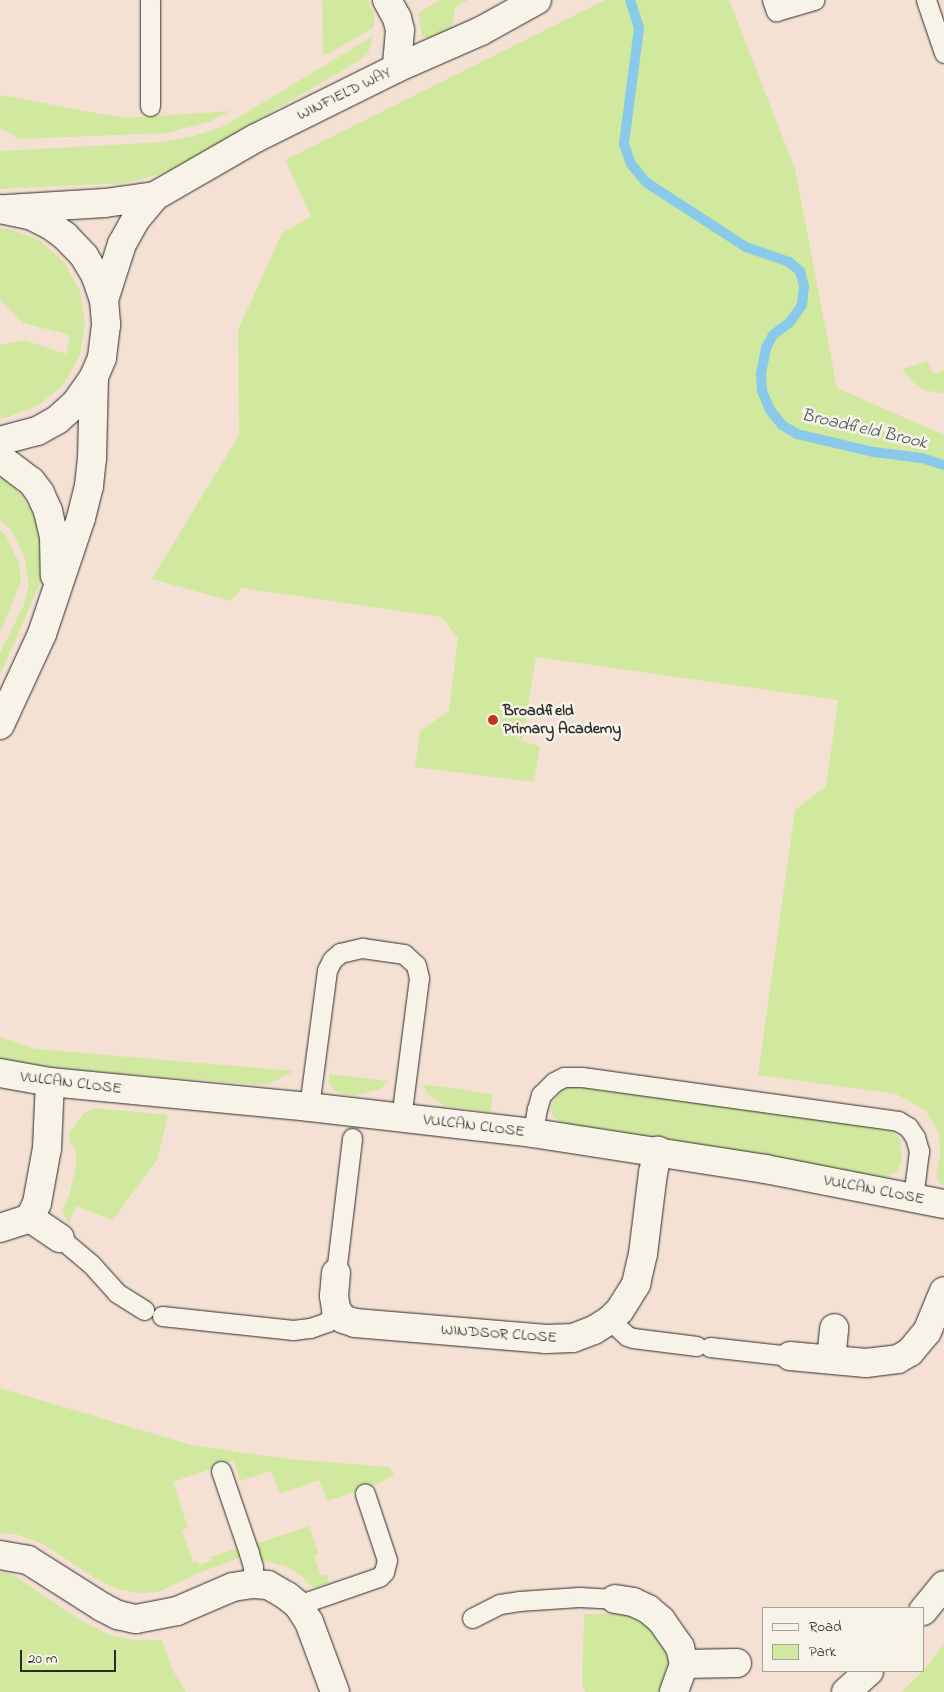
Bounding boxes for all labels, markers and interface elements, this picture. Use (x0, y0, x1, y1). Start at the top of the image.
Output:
street label: WINFIELD WAY (294, 63, 394, 125)
water label: Broadfield Brook (799, 405, 929, 455)
place label: Broadfield Primary Academy (503, 701, 621, 739)
marker: Broadfield Primary Academy (487, 714, 499, 726)
street label: VULCAN CLOSE (19, 1067, 123, 1099)
street label: VULCAN CLOSE (422, 1110, 526, 1142)
street label: VULCAN CLOSE (822, 1171, 926, 1209)
street label: WINDSOR CLOSE (440, 1320, 558, 1348)
legend (762, 1607, 924, 1672)
text: Road (809, 1616, 842, 1638)
scale bar (22, 1640, 119, 1672)
text: Park (809, 1641, 836, 1663)
text: 20 m (28, 1648, 57, 1670)

